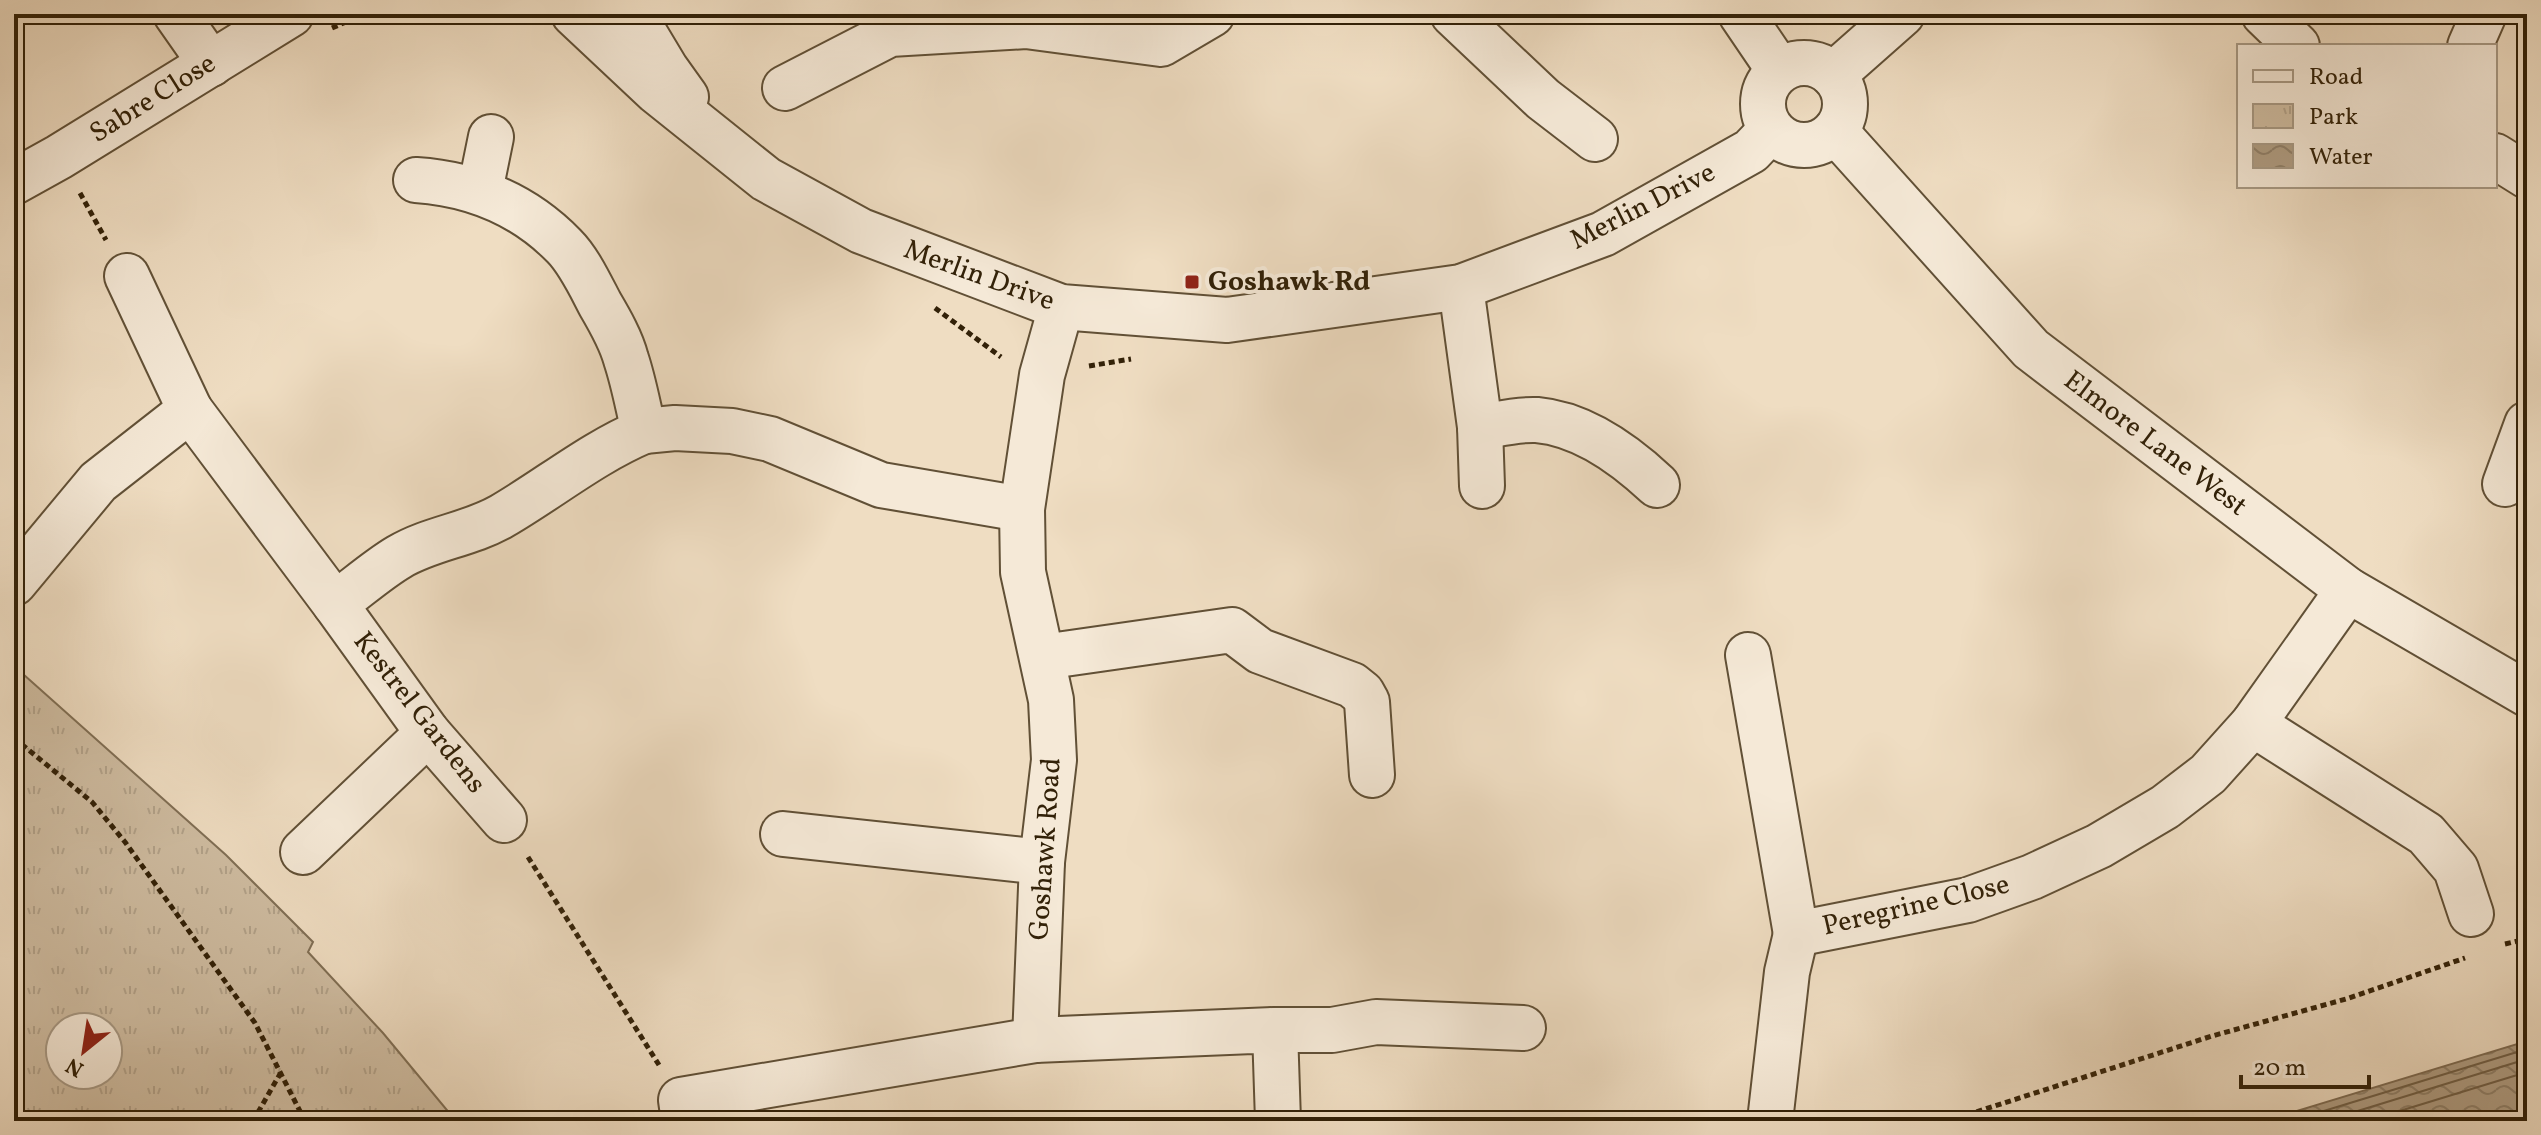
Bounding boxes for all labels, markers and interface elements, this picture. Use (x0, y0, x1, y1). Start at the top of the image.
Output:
legend (2237, 44, 2497, 188)
street label: Sabre Close (82, 45, 224, 153)
text: Road (2309, 61, 2363, 95)
text: Park (2309, 101, 2358, 135)
text: Water (2309, 141, 2373, 175)
street label: Merlin Drive (1564, 154, 1722, 260)
street label: Merlin Drive (898, 231, 1060, 321)
place label: Goshawk Rd (1208, 263, 1370, 302)
marker: Goshawk Rd (1183, 273, 1201, 291)
street label: Elmore Lane West (2055, 362, 2255, 526)
street label: Kestrel Gardens (343, 624, 495, 802)
street label: Goshawk Road (1020, 756, 1072, 942)
street label: Peregrine Close (1819, 866, 2013, 946)
north arrow (44, 1011, 124, 1091)
scale bar (2241, 1039, 2369, 1089)
text: N (61, 1049, 90, 1084)
text: 20 m (2253, 1052, 2306, 1086)

